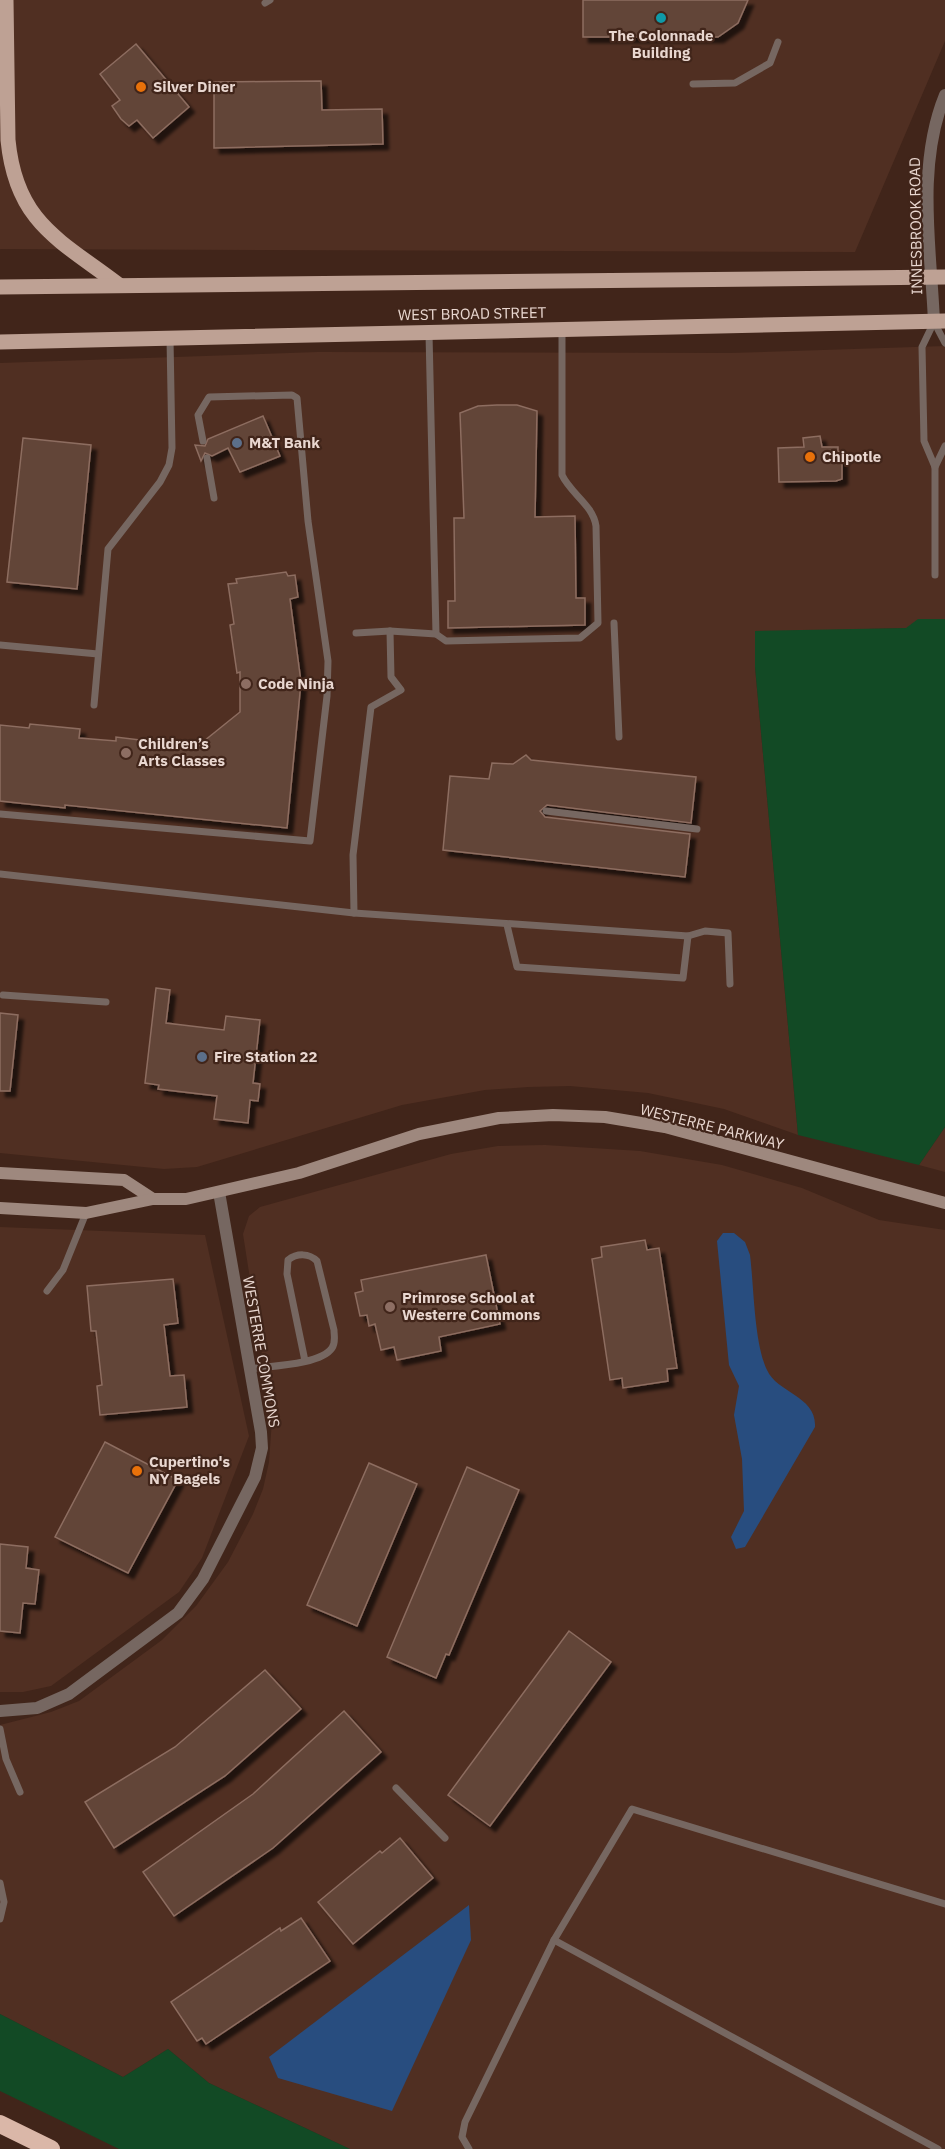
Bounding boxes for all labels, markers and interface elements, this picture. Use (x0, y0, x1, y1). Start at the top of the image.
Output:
marker: The Colonnade Building (654, 11, 668, 25)
place label: The Colonnade Building (609, 26, 713, 62)
place label: Silver Diner (153, 77, 235, 96)
marker: Silver Diner (134, 80, 148, 94)
street label: INNESBROOK ROAD (905, 157, 926, 295)
street label: WEST BROAD STREET (398, 303, 547, 324)
place label: M&T Bank (249, 433, 320, 452)
marker: M&T Bank (230, 436, 244, 450)
place label: Chipotle (822, 447, 881, 466)
marker: Chipotle (803, 450, 817, 464)
place label: Code Ninja (258, 674, 335, 693)
marker: Code Ninja (239, 677, 253, 691)
place label: Children’s Arts Classes (138, 734, 226, 770)
marker: Children’s Arts Classes (119, 746, 133, 760)
place label: Fire Station 22 (214, 1047, 317, 1066)
marker: Fire Station 22 (195, 1050, 209, 1064)
street label: WESTERRE PARKWAY (638, 1099, 786, 1154)
street label: WESTERRE COMMONS (239, 1275, 284, 1429)
place label: Primrose School at Westerre Commons (402, 1288, 541, 1324)
marker: Primrose School at Westerre Commons (383, 1300, 397, 1314)
place label: Cupertino's NY Bagels (149, 1452, 231, 1488)
marker: Cupertino's NY Bagels (130, 1464, 144, 1478)

